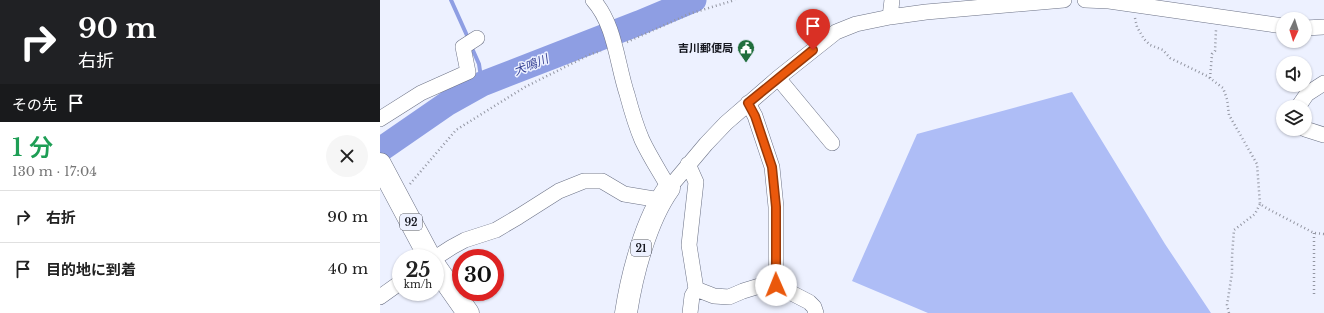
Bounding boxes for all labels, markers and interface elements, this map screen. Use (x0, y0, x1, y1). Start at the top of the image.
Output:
pin (796, 9, 830, 50)
text: 90 m (78, 11, 156, 46)
north arrow (1276, 12, 1312, 48)
map controls (1276, 12, 1312, 136)
icon: arrive (802, 15, 824, 37)
icon: right (12, 16, 64, 68)
public building icon: 吉川郵便局 (736, 38, 756, 63)
place label: 吉川郵便局 (678, 41, 733, 55)
text: 右折 (78, 50, 114, 72)
water label: 犬鳴川 (511, 50, 552, 78)
button: sound (1276, 56, 1312, 92)
icon: arrive (65, 92, 87, 114)
text: その先 (12, 95, 57, 114)
button: layers (1276, 100, 1312, 136)
text: 1 分 (12, 133, 53, 162)
button: close (326, 135, 368, 177)
text: 130 m · 17:04 (12, 163, 97, 180)
icon: right (12, 206, 34, 228)
text: 90 m (327, 207, 368, 226)
text: 右折 (46, 208, 76, 227)
road number: 92 (400, 214, 422, 230)
road number: 21 (631, 240, 651, 256)
speed limit sign: 30 (452, 249, 504, 301)
icon: arrive (12, 258, 34, 280)
text: 25 (406, 258, 430, 282)
text: 40 m (328, 259, 368, 278)
text: 目的地に到着 (46, 260, 136, 279)
position arrow (755, 264, 797, 306)
text: km/h (404, 278, 432, 291)

